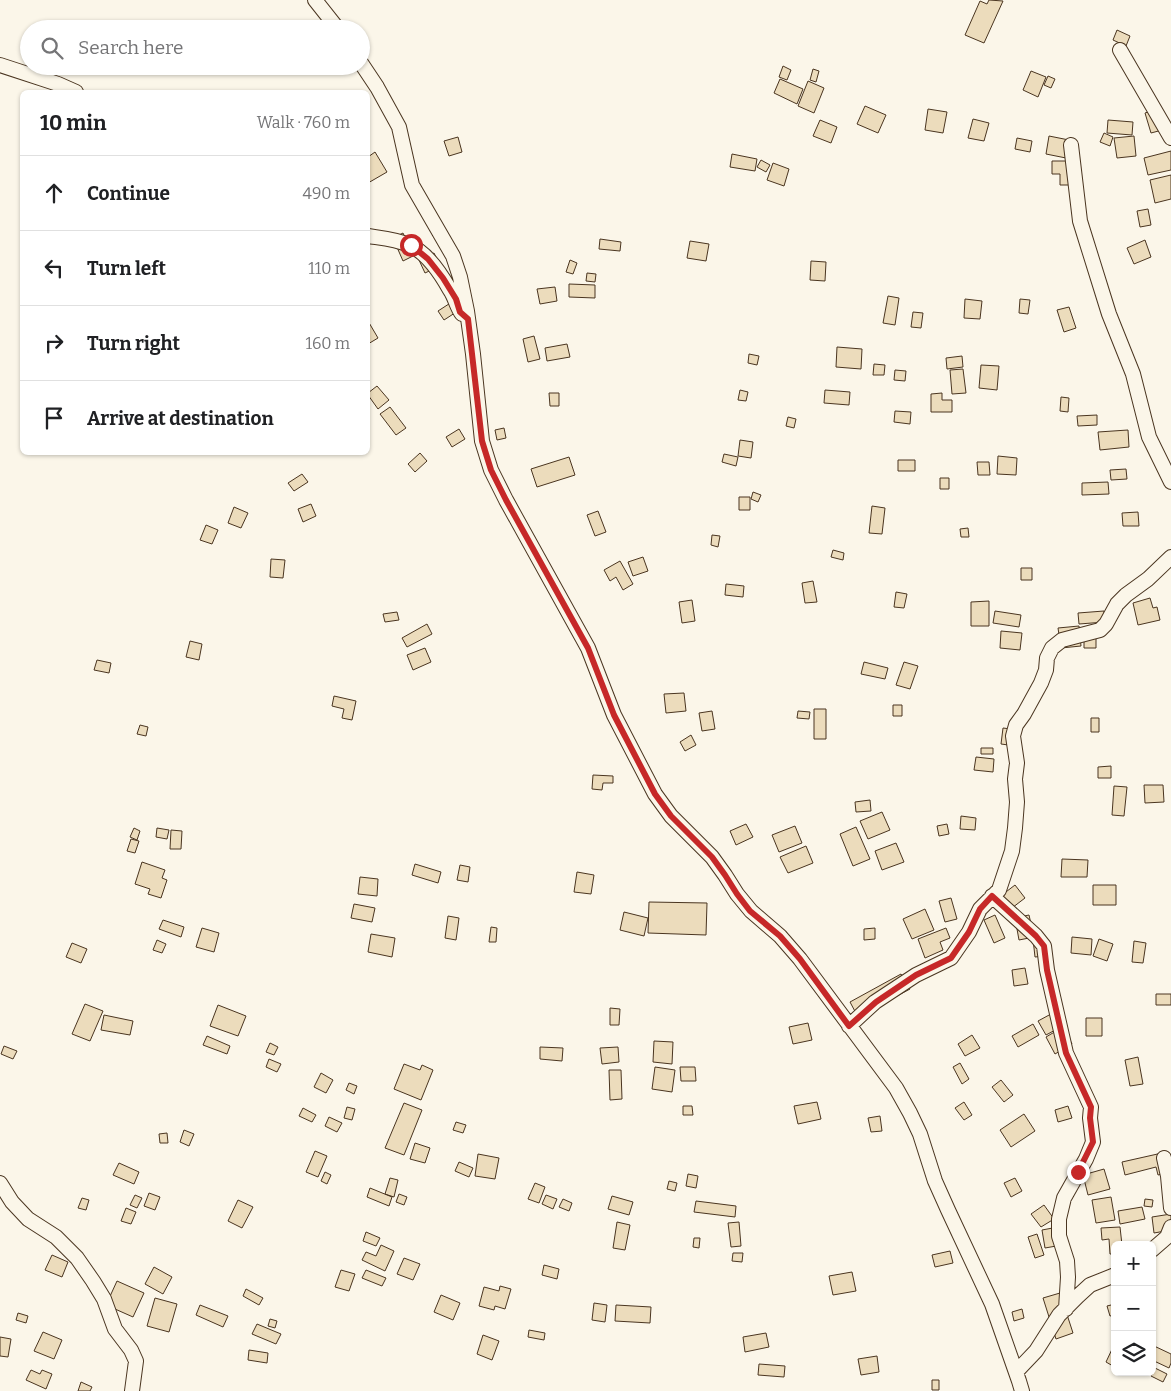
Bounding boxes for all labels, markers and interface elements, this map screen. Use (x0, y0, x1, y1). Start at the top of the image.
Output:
search box (20, 20, 370, 75)
icon: search (38, 34, 66, 62)
text: Search here (78, 36, 183, 59)
text: 10 min (40, 110, 106, 136)
text: Walk · 760 m (257, 113, 350, 132)
icon: ahead (40, 179, 68, 207)
text: Continue (87, 182, 170, 205)
text: 490 m (303, 184, 350, 203)
route start (400, 234, 423, 257)
icon: left (40, 254, 68, 282)
text: Turn left (87, 257, 166, 280)
text: 110 m (308, 259, 350, 278)
icon: right (40, 329, 68, 357)
text: Turn right (87, 332, 180, 355)
text: 160 m (305, 334, 350, 353)
icon: arrive (40, 404, 68, 432)
text: Arrive at destination (87, 407, 274, 430)
route end (1067, 1161, 1090, 1184)
map controls (1111, 1241, 1156, 1376)
button: + (1111, 1241, 1156, 1286)
button: − (1111, 1286, 1156, 1331)
button: layers (1111, 1331, 1156, 1376)

